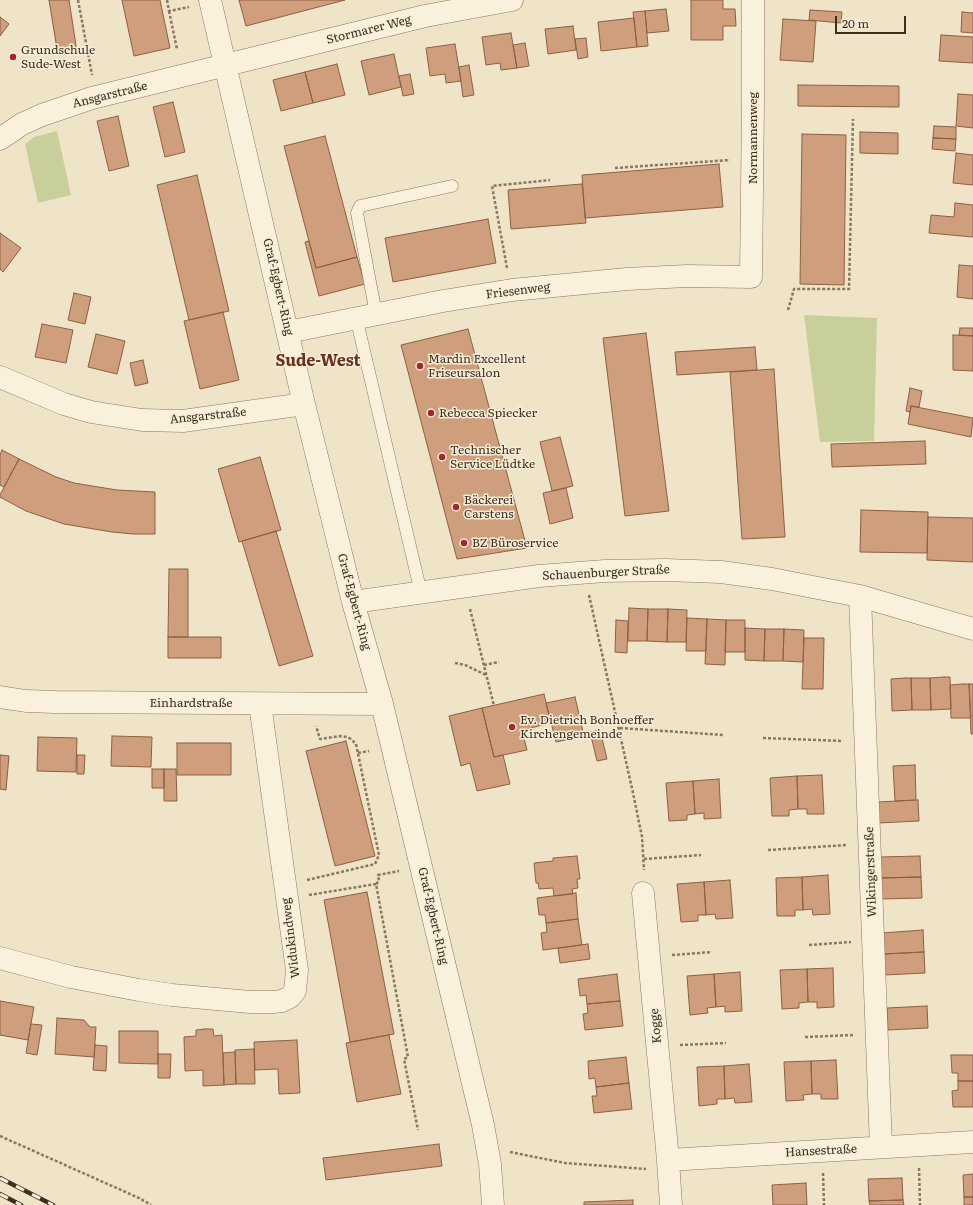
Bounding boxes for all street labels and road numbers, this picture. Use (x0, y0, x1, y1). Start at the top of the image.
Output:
street label: Stormarer Weg (325, 12, 413, 48)
street label: Ansgarstraße (71, 79, 149, 111)
street label: Normannenweg (746, 92, 760, 184)
street label: Graf-Egbert-Ring (260, 237, 296, 337)
street label: Friesenweg (485, 280, 551, 302)
street label: Ansgarstraße (169, 405, 247, 427)
street label: Graf-Egbert-Ring (334, 552, 374, 652)
street label: Schauenburger Straße (542, 562, 670, 584)
street label: Einhardstraße (149, 696, 233, 710)
street label: Wikingerstraße (862, 826, 880, 918)
street label: Graf-Egbert-Ring (415, 866, 451, 966)
street label: Widukindweg (279, 897, 303, 979)
street label: Kogge (647, 1008, 665, 1044)
street label: Hansestraße (785, 1142, 857, 1160)

